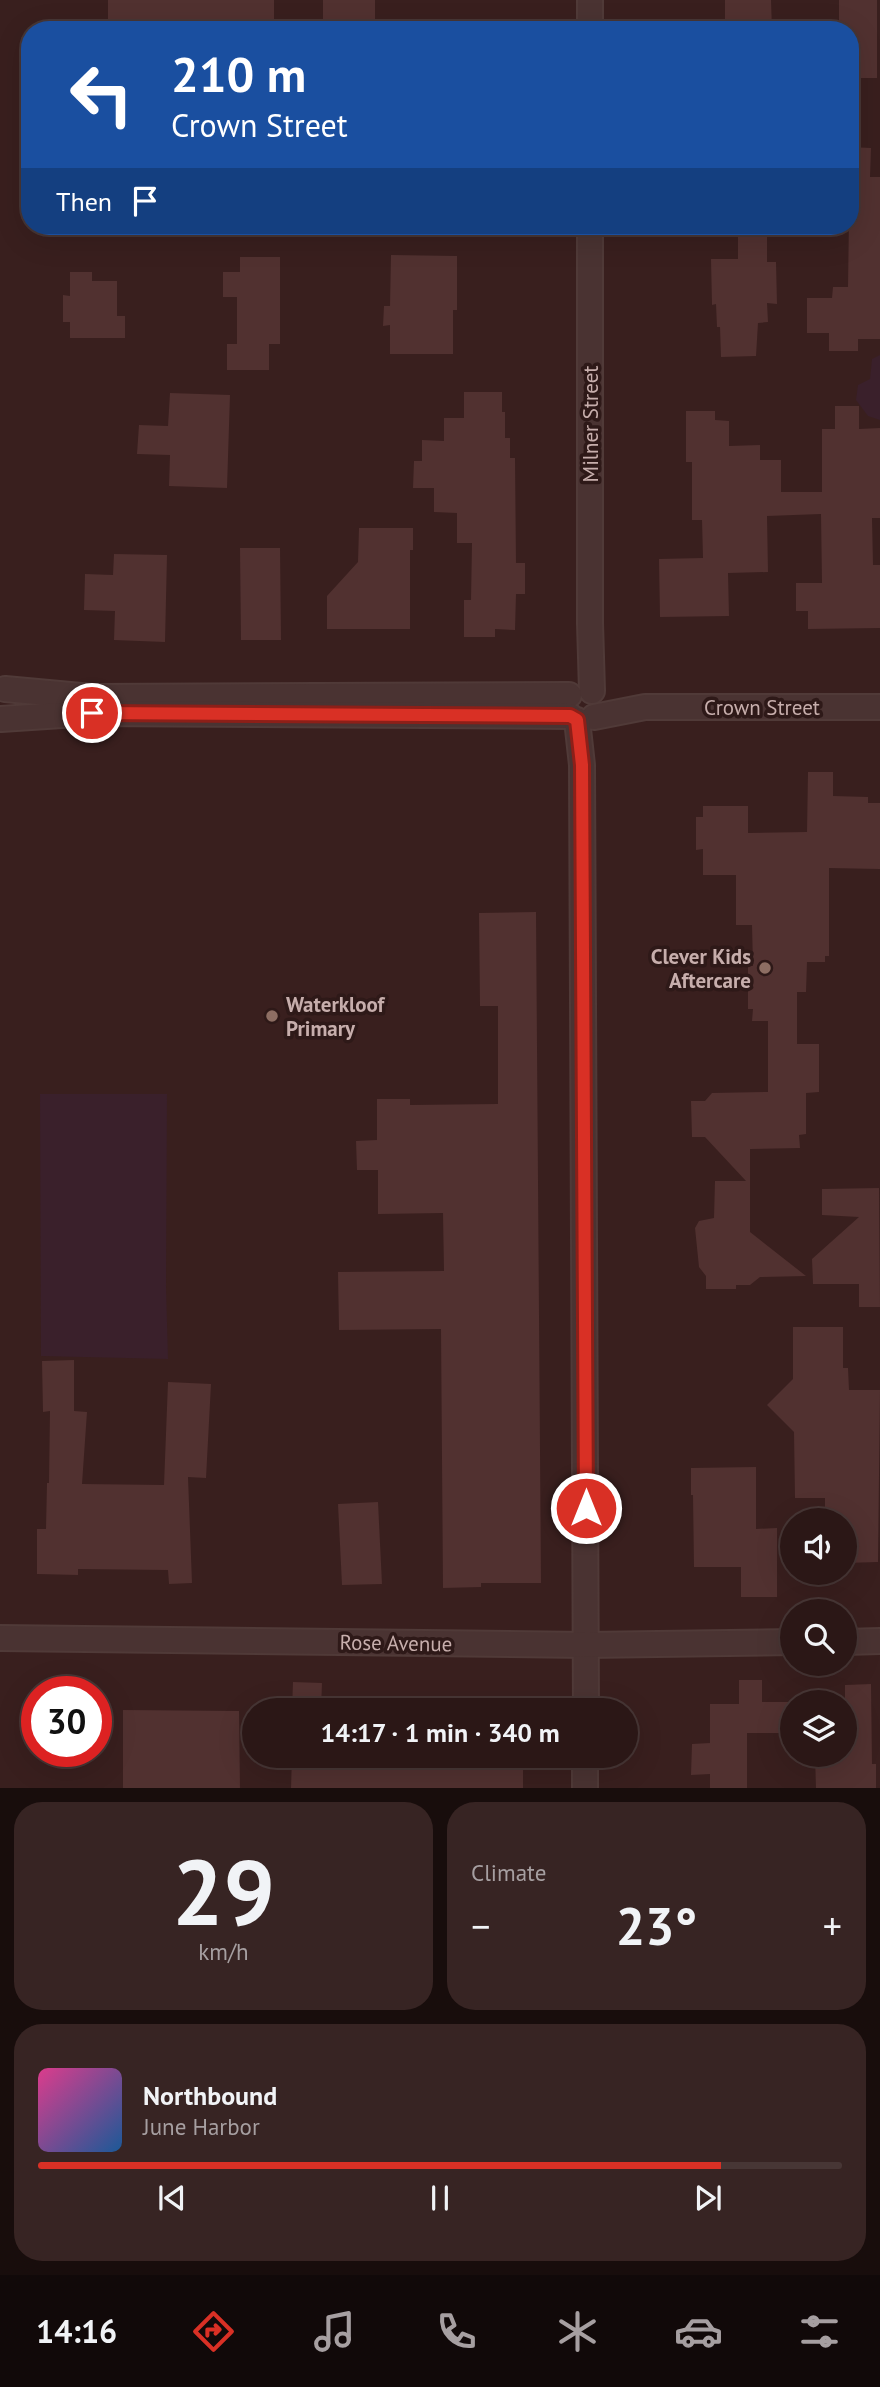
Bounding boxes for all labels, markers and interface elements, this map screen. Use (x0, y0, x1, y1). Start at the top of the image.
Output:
text: 210 m (171, 42, 306, 106)
icon: left (56, 49, 147, 140)
text: Crown Street (171, 104, 348, 146)
icon: arrive (126, 182, 164, 220)
text: Then (56, 185, 112, 218)
street label: Milner Street (577, 366, 604, 482)
pin (62, 683, 122, 743)
icon: arrive (73, 694, 111, 732)
street label: Crown Street (704, 694, 820, 721)
place label: Clever Kids Aftercare (651, 943, 751, 994)
marker: Clever Kids Aftercare (757, 960, 773, 976)
place label: Waterkloof Primary (286, 991, 386, 1042)
marker: Waterkloof Primary (264, 1008, 280, 1024)
position arrow (549, 1471, 623, 1545)
map controls (780, 1508, 857, 1767)
button: sound (780, 1508, 857, 1585)
button: search (780, 1599, 857, 1676)
street label: Rose Avenue (339, 1629, 453, 1657)
speed limit sign: 30 (21, 1676, 112, 1767)
button: layers (780, 1690, 857, 1767)
text: 14:17 · 1 min · 340 m (320, 1716, 560, 1749)
text: 29 (172, 1832, 275, 1950)
text: Climate (471, 1858, 546, 1887)
text: 23° (616, 1892, 697, 1959)
text: − (471, 1901, 490, 1950)
text: + (823, 1901, 842, 1950)
text: km/h (198, 1937, 249, 1966)
text: Northbound (143, 2079, 277, 2112)
text: June Harbor (143, 2112, 260, 2141)
icon: previous (153, 2179, 191, 2217)
icon: pause (421, 2179, 459, 2217)
icon: next (689, 2179, 727, 2217)
icon: directions (189, 2307, 238, 2356)
icon: music (310, 2307, 359, 2356)
icon: phone (432, 2307, 481, 2356)
icon: climate (553, 2307, 602, 2356)
icon: car (674, 2307, 723, 2356)
icon: filters (795, 2307, 844, 2356)
text: 14:16 (36, 2310, 117, 2352)

